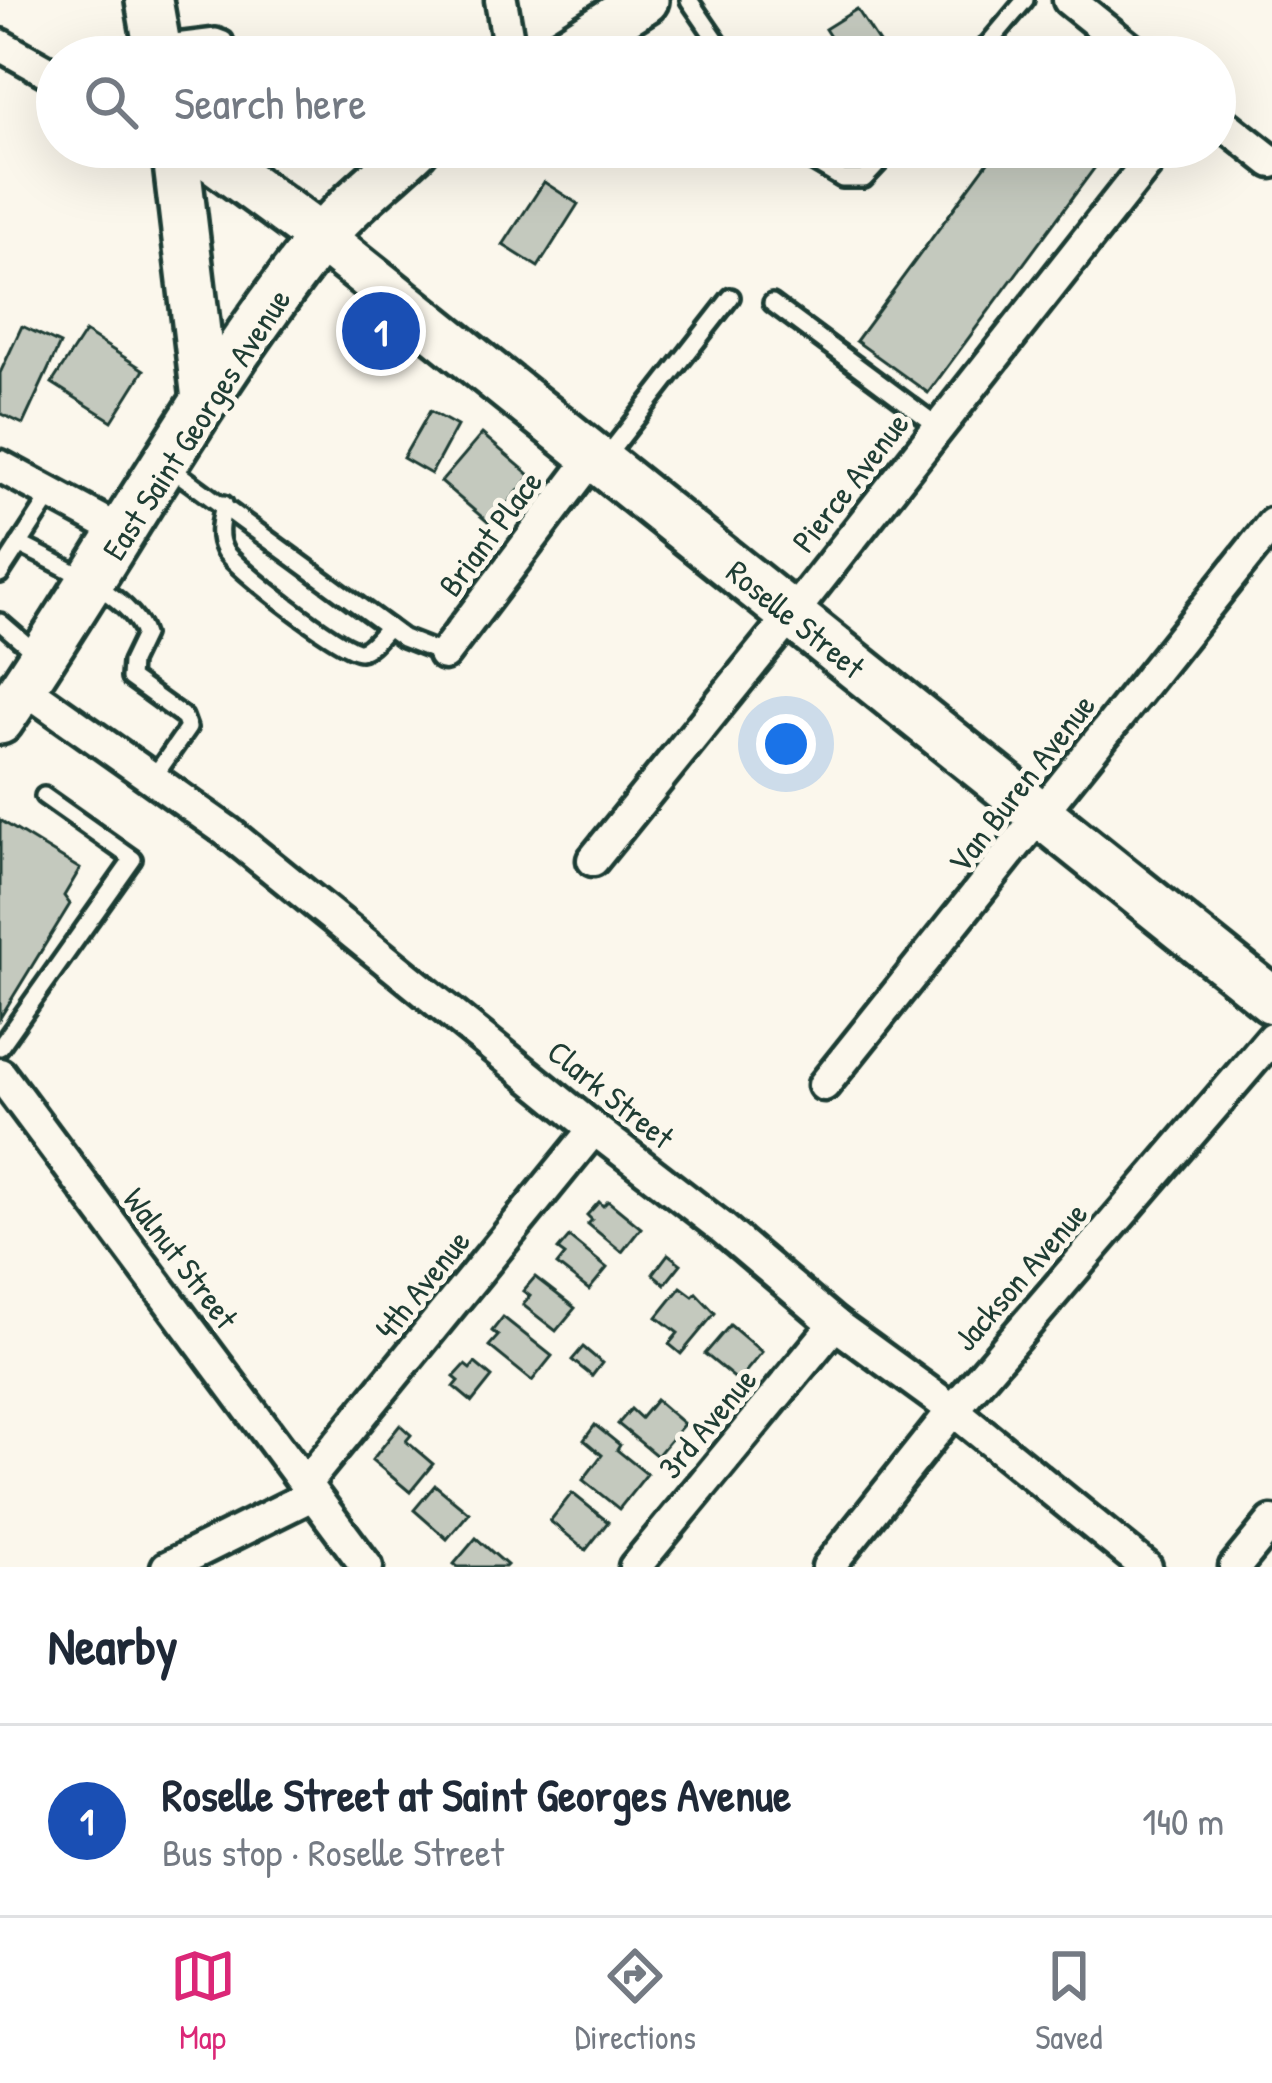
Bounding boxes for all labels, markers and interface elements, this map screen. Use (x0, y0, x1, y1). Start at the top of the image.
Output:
search box (36, 36, 1236, 168)
icon: search (78, 69, 144, 135)
text: Search here (174, 72, 366, 133)
street label: East Saint Georges Avenue (92, 280, 301, 569)
pin: 1 (342, 286, 420, 376)
street label: Pierce Avenue (781, 403, 919, 561)
street label: Briant Place (428, 461, 552, 605)
street label: Roselle Street (718, 550, 875, 689)
street label: Van Buren Avenue (937, 684, 1105, 882)
your location (756, 714, 816, 774)
street label: Clark Street (539, 1030, 684, 1159)
street label: Walnut Street (113, 1178, 249, 1338)
street label: Jackson Avenue (943, 1192, 1097, 1360)
street label: 4th Avenue (364, 1220, 480, 1348)
street label: 3rd Avenue (648, 1358, 766, 1488)
text: Nearby (48, 1611, 178, 1680)
text: Roselle Street at Saint Georges Avenue (162, 1764, 791, 1825)
text: 1 (80, 1794, 94, 1847)
text: 140 m (1142, 1794, 1224, 1847)
text: Bus stop · Roselle Street (162, 1825, 504, 1878)
tab: Map (170, 1943, 236, 2059)
tab: Directions (575, 1943, 696, 2059)
tab: Saved (1035, 1943, 1102, 2059)

